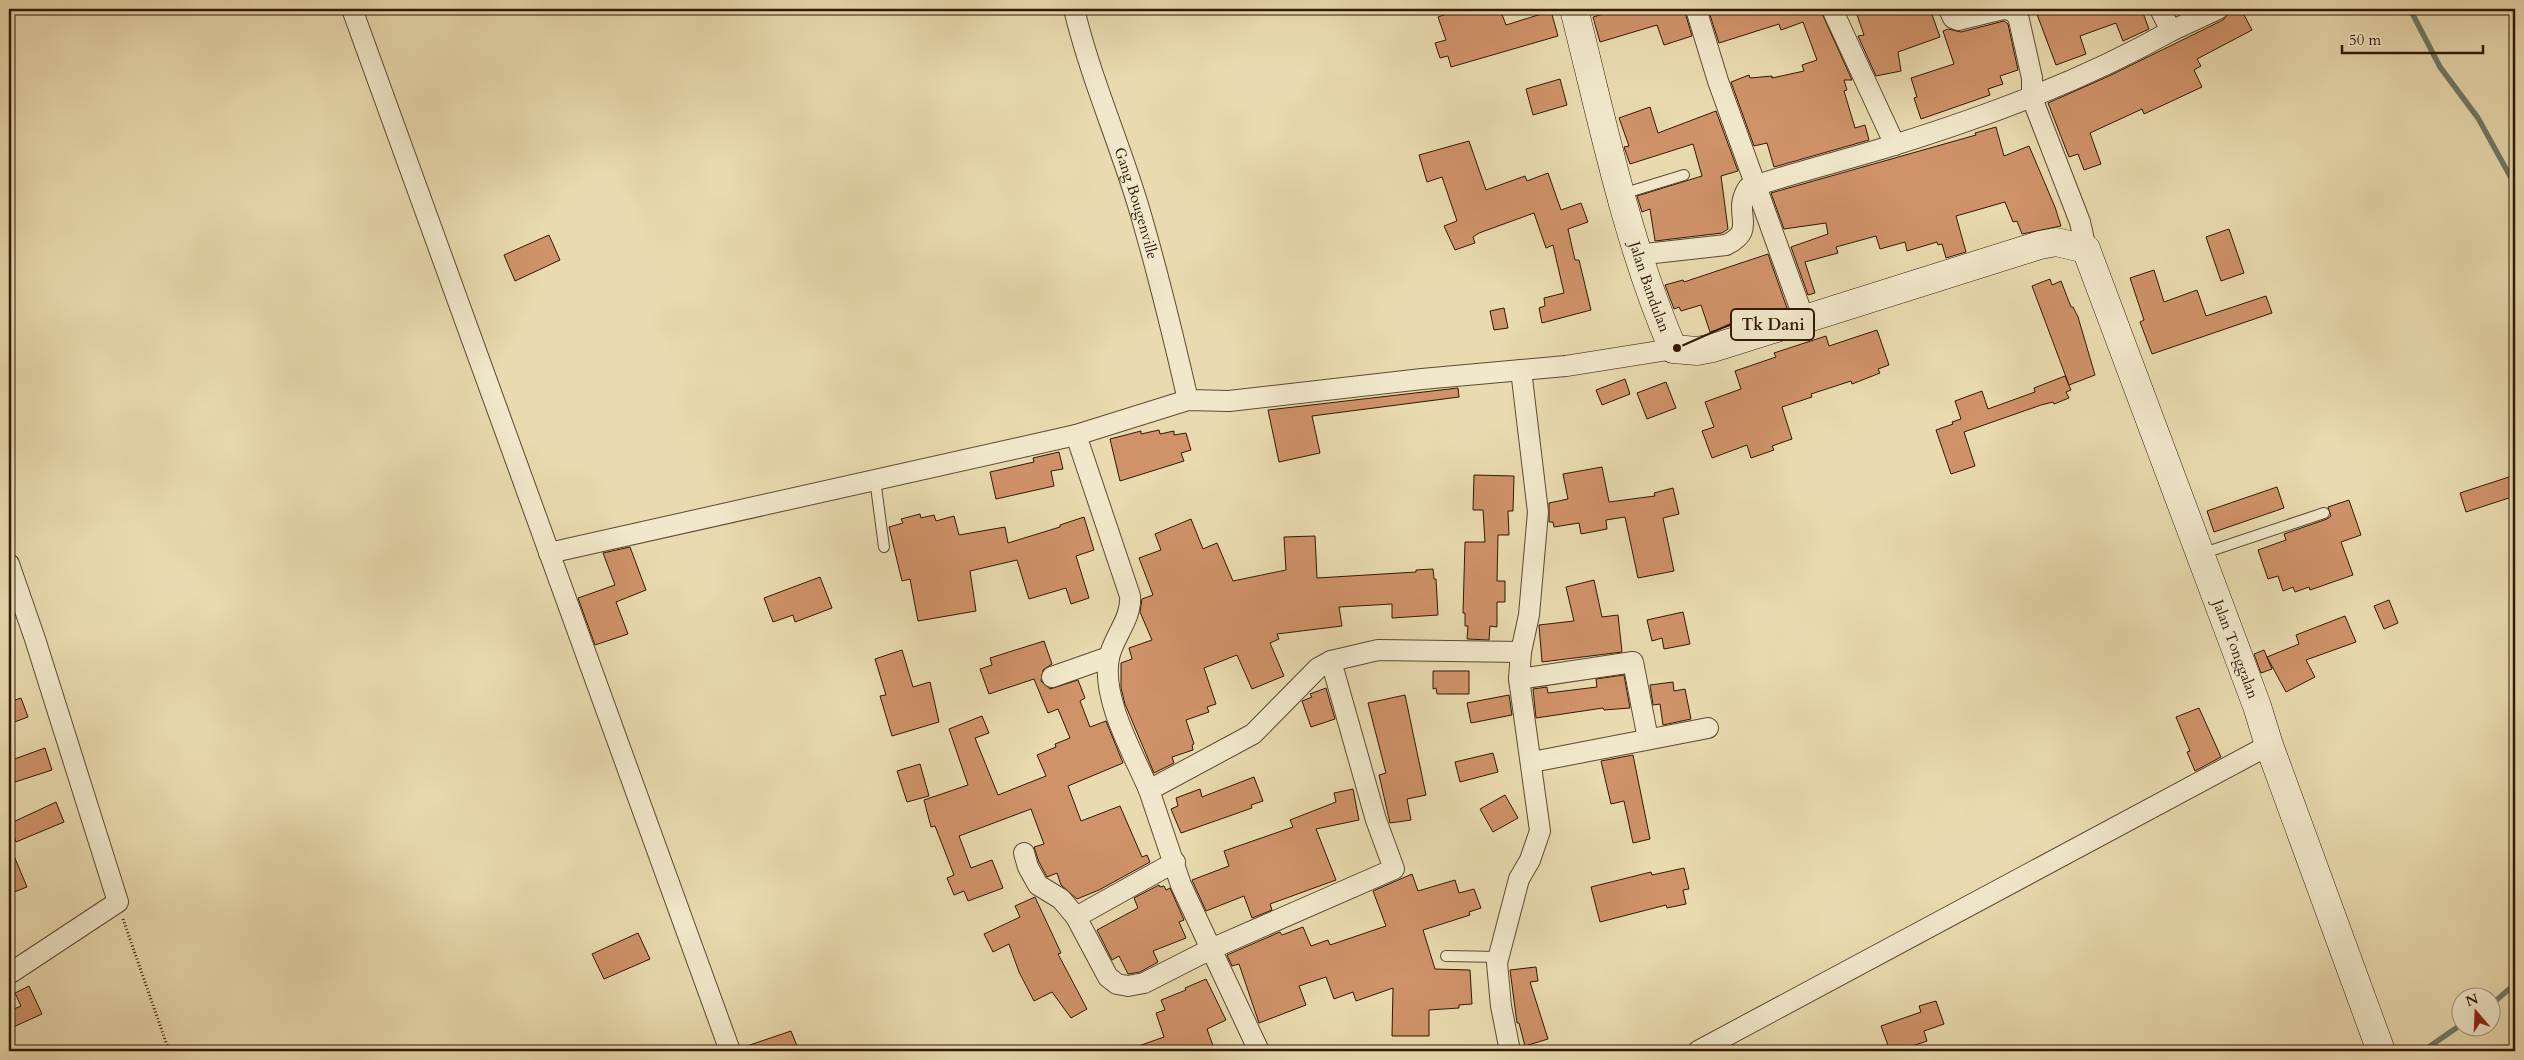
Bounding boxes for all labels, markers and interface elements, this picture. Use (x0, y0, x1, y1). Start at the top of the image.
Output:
scale bar (2342, 22, 2483, 54)
text: 50 m (2349, 30, 2381, 50)
street label: Gang Bougenville (1110, 145, 1163, 261)
street label: Jalan Bandulan (1624, 237, 1675, 335)
callout: Tk Dani (1731, 309, 1814, 340)
text: Tk Dani (1741, 314, 1805, 336)
street label: Jalan Tonggalan (2207, 595, 2264, 702)
north arrow (2452, 988, 2502, 1038)
text: N (2463, 989, 2481, 1011)

